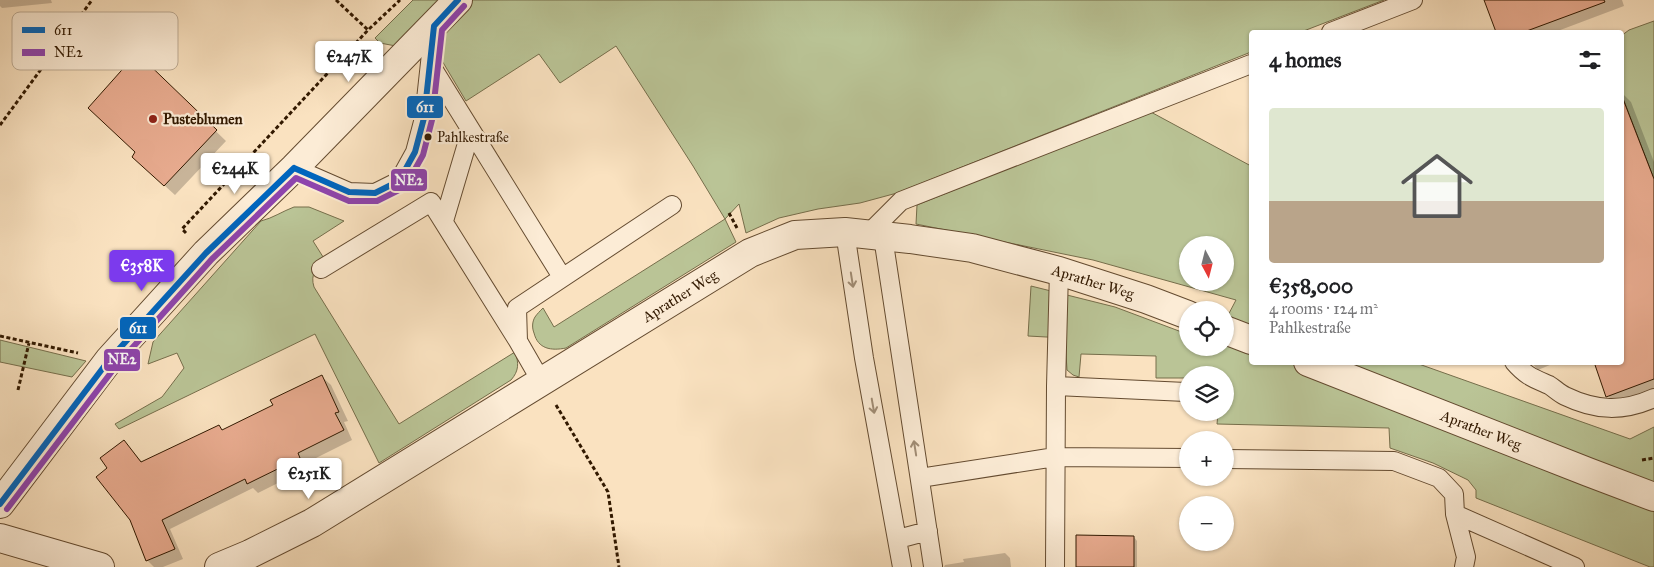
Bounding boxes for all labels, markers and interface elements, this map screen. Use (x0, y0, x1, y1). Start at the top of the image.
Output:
legend (12, 12, 178, 70)
text: 611 (54, 22, 73, 39)
pin: €247K (314, 41, 384, 83)
text: NE2 (54, 44, 83, 61)
icon: filters (1576, 46, 1604, 74)
text: €247K (326, 47, 372, 66)
text: 4 homes (1269, 47, 1341, 73)
line badge: 611 (406, 95, 444, 119)
text: 611 (416, 99, 435, 116)
place label: Pusteblumen (163, 110, 244, 128)
marker: Pusteblumen (147, 113, 159, 125)
place label: Pahlkestraße (437, 129, 509, 146)
marker: Pahlkestraße (423, 132, 433, 142)
icon: home (1392, 141, 1482, 231)
pin: €244K (200, 152, 270, 195)
text: €244K (212, 159, 258, 178)
line badge: NE2 (390, 168, 428, 192)
text: NE2 (395, 172, 424, 189)
north arrow (1179, 236, 1234, 291)
map controls (1179, 236, 1234, 551)
pin: €358K (107, 250, 177, 292)
text: €358K (120, 256, 164, 275)
street label: Aprather Weg (1049, 261, 1137, 303)
street label: Aprather Weg (638, 265, 722, 327)
one-way arrow (848, 272, 858, 288)
text: €358,000 (1269, 273, 1353, 299)
text: 4 rooms · 124 m² (1269, 299, 1378, 318)
button: locate (1179, 301, 1234, 356)
line badge: 611 (119, 316, 157, 340)
text: Pahlkestraße (1269, 318, 1351, 337)
text: 611 (129, 320, 148, 337)
line badge: NE2 (103, 348, 141, 372)
text: NE2 (108, 351, 137, 368)
button: layers (1179, 366, 1234, 421)
one-way arrow (869, 397, 879, 413)
street label: Aprather Weg (1437, 406, 1525, 454)
button: + (1179, 431, 1234, 486)
one-way arrow (910, 441, 920, 457)
pin: €251K (274, 458, 344, 500)
text: €251K (288, 464, 330, 483)
button: − (1179, 496, 1234, 551)

